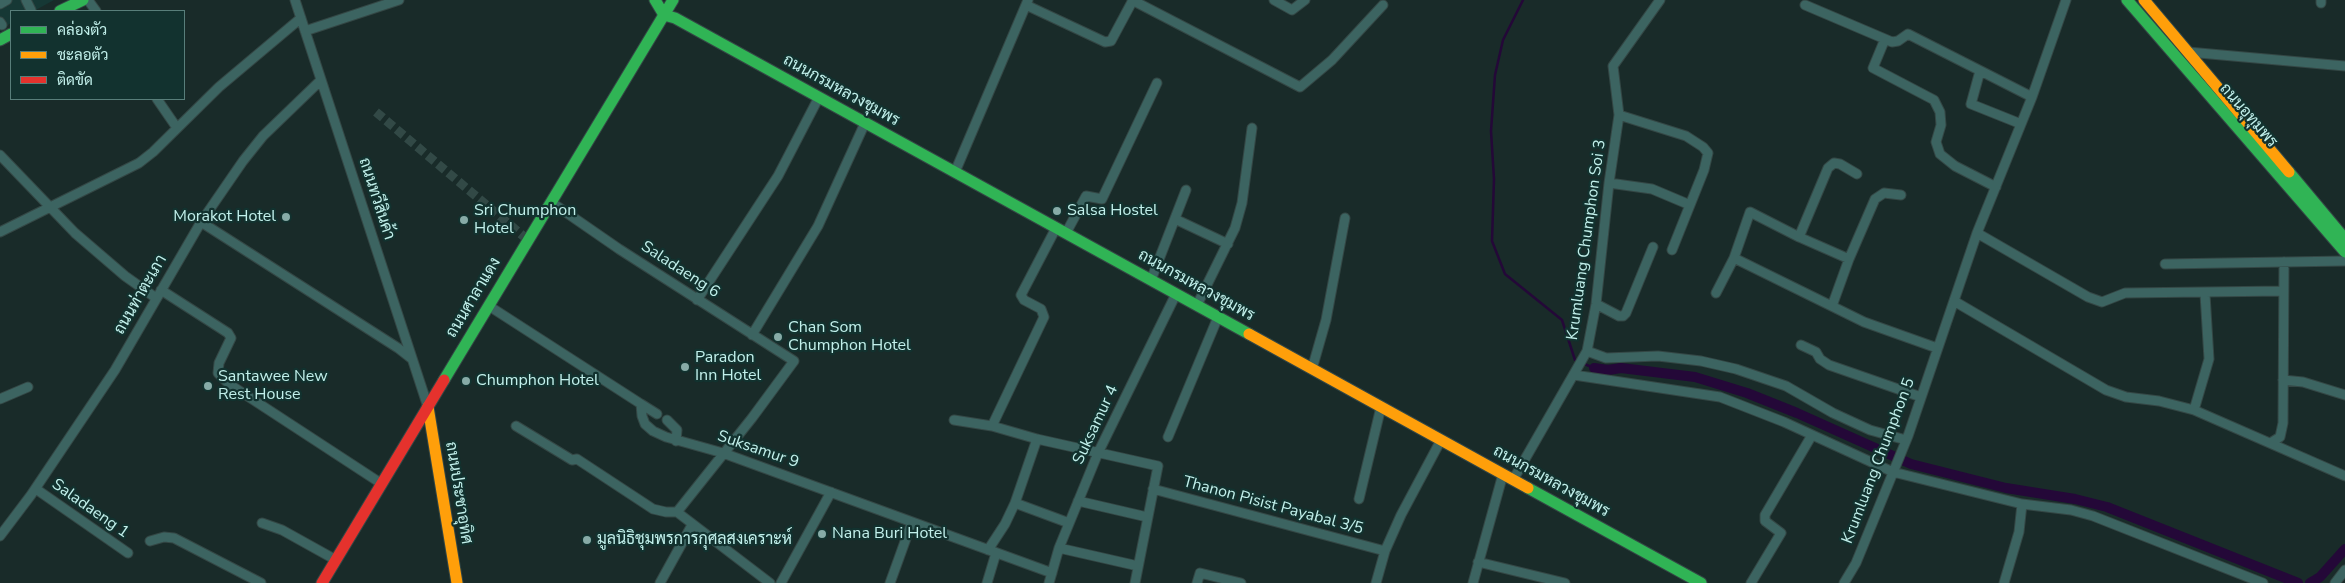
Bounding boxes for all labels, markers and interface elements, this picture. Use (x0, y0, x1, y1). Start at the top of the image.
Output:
legend (10, 10, 185, 100)
text: คล่องตัว (57, 20, 107, 40)
text: ชะลอตัว (57, 45, 108, 65)
street label: ถนนกรมหลวงชุมพร (779, 51, 903, 131)
text: ติดขัด (57, 70, 93, 90)
street label: ถนนอุทุมพร (2215, 80, 2281, 152)
street label: Krumluang Chumphon Soi 3 (1563, 138, 1611, 342)
street label: ถนนทวีสินค้า (354, 155, 398, 243)
place label: Sri Chumphon Hotel (474, 201, 576, 239)
place label: Salsa Hostel (1067, 201, 1158, 221)
marker: Salsa Hostel (1051, 205, 1063, 217)
place label: Morakot Hotel (173, 207, 276, 227)
marker: Morakot Hotel (280, 211, 292, 223)
marker: Sri Chumphon Hotel (458, 214, 470, 226)
street label: Saladaeng 6 (637, 237, 723, 303)
street label: ถนนกรมหลวงชุมพร (1134, 246, 1258, 326)
street label: ถนนท่าตะเภา (110, 252, 172, 338)
street label: ถนนศาลาแดง (443, 254, 505, 342)
place label: Chan Som Chumphon Hotel (788, 318, 911, 356)
marker: Chan Som Chumphon Hotel (772, 331, 784, 343)
place label: Paradon Inn Hotel (695, 348, 761, 386)
marker: Paradon Inn Hotel (679, 361, 691, 373)
place label: Santawee New Rest House (218, 367, 328, 405)
place label: Chumphon Hotel (476, 371, 599, 391)
marker: Chumphon Hotel (460, 375, 472, 387)
street label: Krumluang Chumphon 5 (1839, 375, 1919, 547)
marker: Santawee New Rest House (202, 380, 214, 392)
street label: Suksamur 4 (1069, 382, 1123, 468)
street label: Suksamur 9 (715, 427, 801, 473)
street label: ถนนประชาอุทิศ (440, 440, 476, 546)
street label: ถนนกรมหลวงชุมพร (1489, 442, 1613, 522)
street label: Thanon Pisist Payabal 3/5 (1181, 473, 1365, 539)
street label: Saladaeng 1 (48, 475, 132, 543)
place label: Nana Buri Hotel (832, 524, 947, 544)
marker: Nana Buri Hotel (816, 528, 828, 540)
place label: มูลนิธิชุมพรการกุศลสงเคราะห์ (597, 530, 792, 550)
marker: มูลนิธิชุมพรการกุศลสงเคราะห์ (581, 534, 593, 546)

